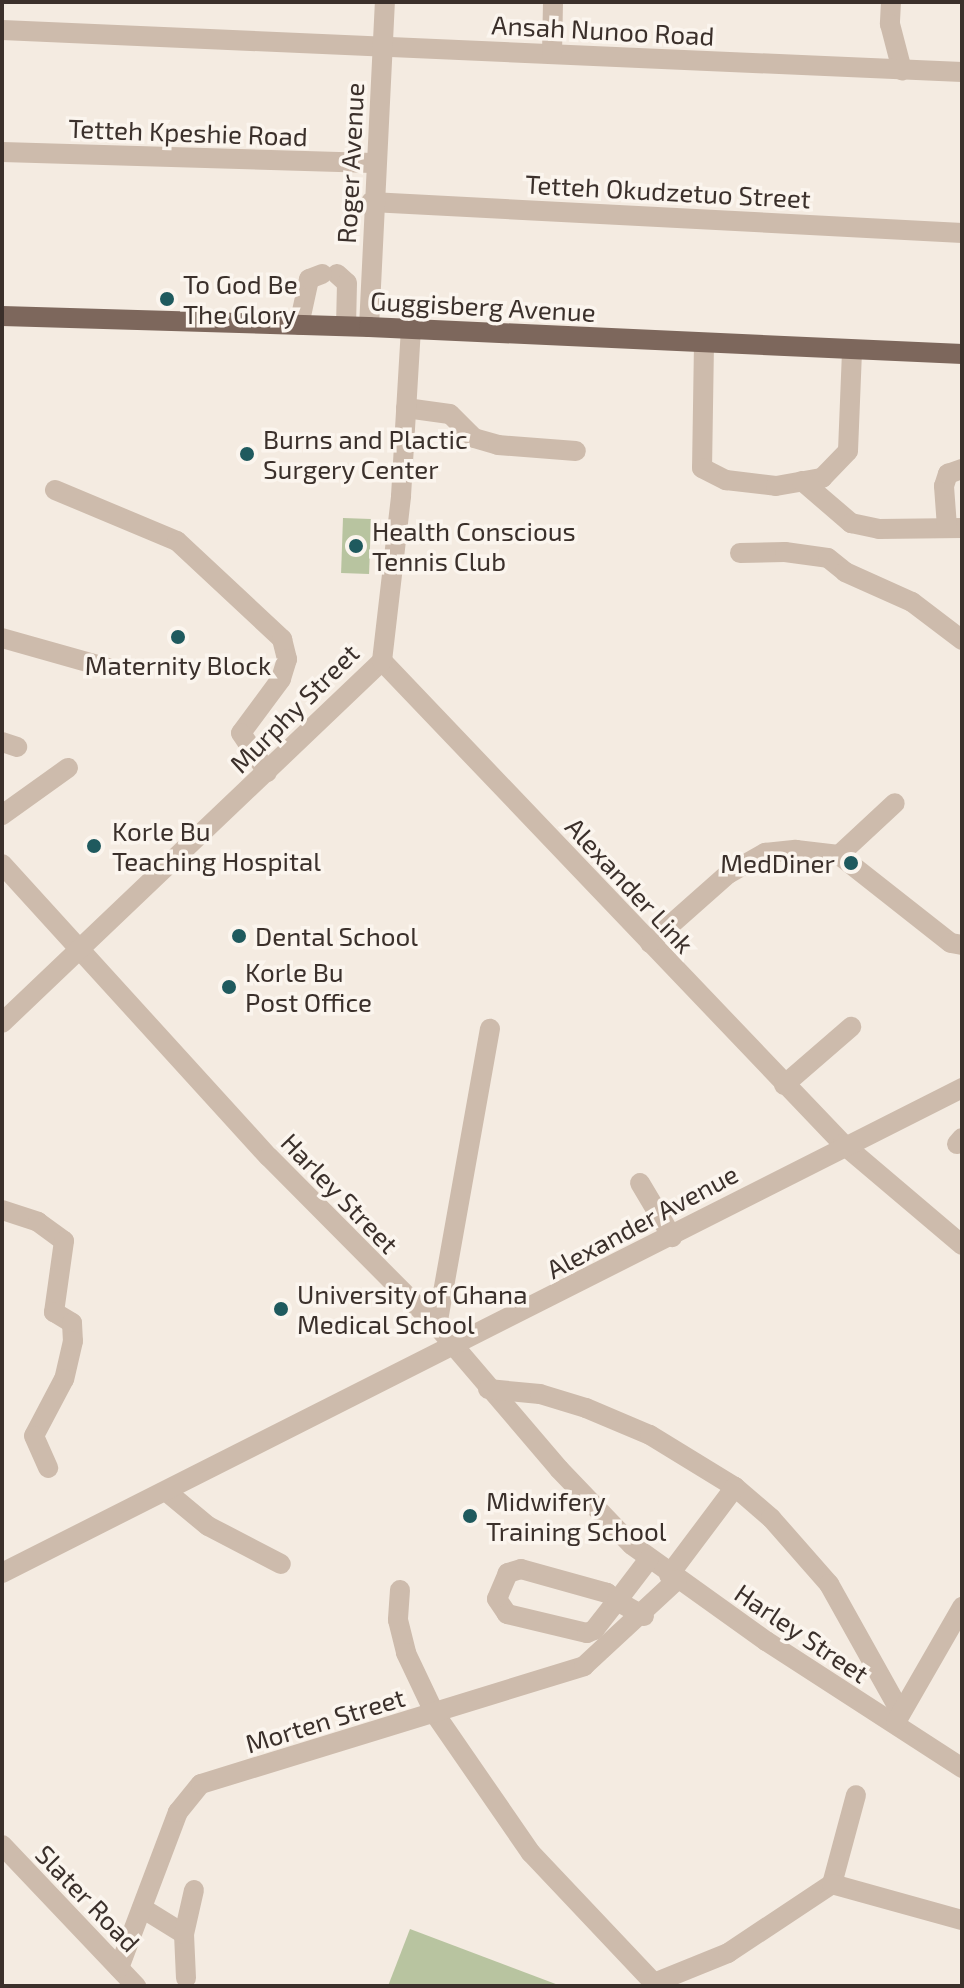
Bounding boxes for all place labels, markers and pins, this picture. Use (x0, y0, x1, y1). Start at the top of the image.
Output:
place label: To God Be The Glory (183, 268, 298, 330)
marker: To God Be The Glory (158, 290, 176, 308)
place label: Burns and Plactic Surgery Center (263, 423, 468, 484)
marker: Burns and Plactic Surgery Center (238, 445, 256, 463)
place label: Health Conscious Tennis Club (372, 515, 576, 576)
marker: Health Conscious Tennis Club (347, 537, 365, 555)
marker: Maternity Block (169, 628, 187, 646)
place label: Maternity Block (85, 649, 271, 681)
place label: Korle Bu Teaching Hospital (112, 815, 321, 876)
marker: Korle Bu Teaching Hospital (83, 835, 105, 857)
place label: MedDiner (720, 847, 835, 879)
marker: MedDiner (842, 854, 860, 872)
place label: Dental School (255, 920, 419, 952)
marker: Dental School (230, 927, 248, 945)
place label: Korle Bu Post Office (245, 956, 372, 1018)
marker: Korle Bu Post Office (220, 978, 238, 996)
place label: University of Ghana Medical School (297, 1278, 529, 1340)
marker: University of Ghana Medical School (272, 1300, 290, 1318)
place label: Midwifery Training School (486, 1485, 666, 1546)
marker: Midwifery Training School (461, 1507, 479, 1525)

